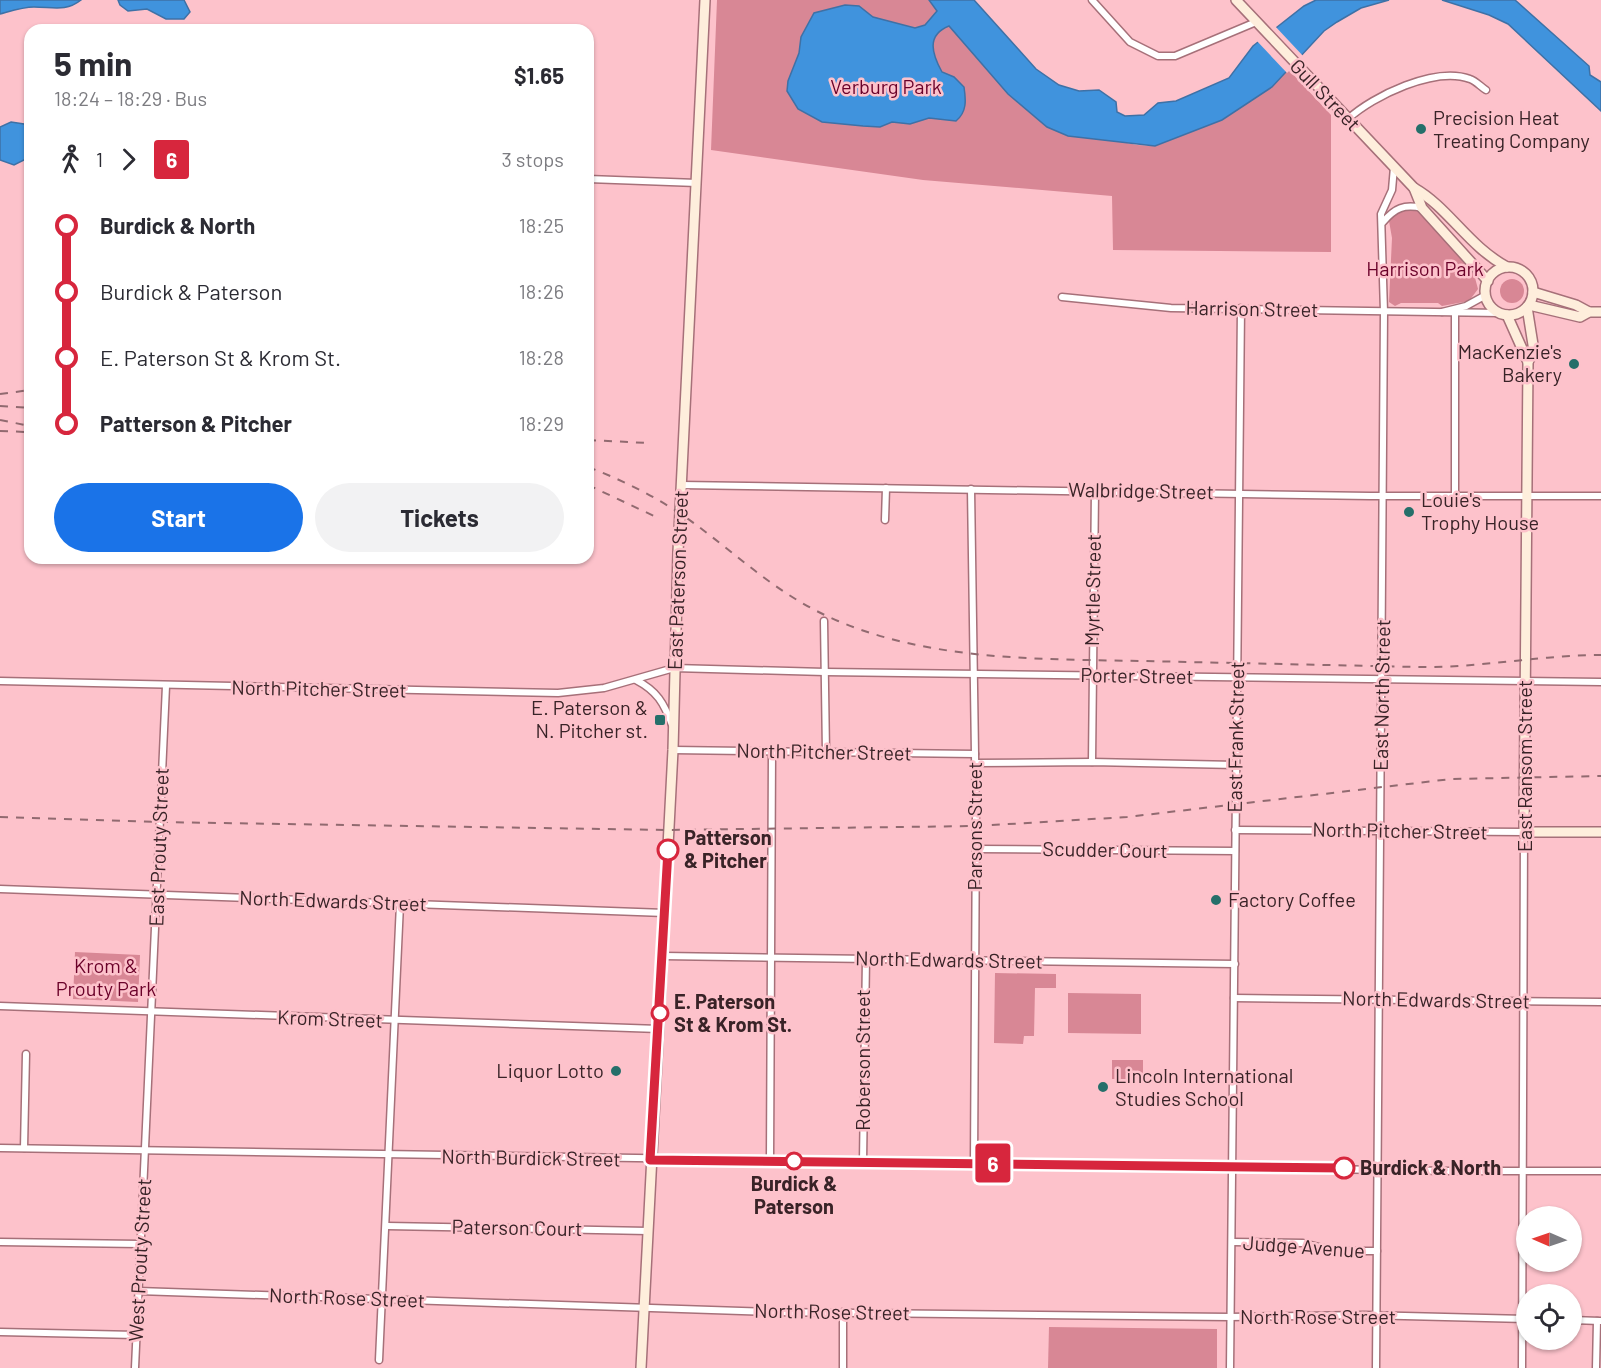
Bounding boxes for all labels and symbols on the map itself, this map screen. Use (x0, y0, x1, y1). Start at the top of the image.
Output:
street label: Gull Street (1286, 53, 1366, 135)
park label: Verburg Park (830, 74, 942, 98)
place label: Precision Heat Treating Company (1433, 105, 1590, 152)
marker: Precision Heat Treating Company (1414, 122, 1428, 136)
park label: Harrison Park (1366, 256, 1484, 280)
street label: Harrison Street (1185, 295, 1319, 321)
place label: MacKenzie's Bakery (1458, 339, 1562, 386)
marker: MacKenzie's Bakery (1567, 357, 1581, 371)
street label: Walbridge Street (1068, 477, 1214, 503)
place label: Louie's Trophy House (1421, 487, 1539, 534)
street label: East Paterson Street (662, 490, 692, 670)
marker: Louie's Trophy House (1402, 505, 1416, 519)
street label: Myrtle Street (1079, 534, 1105, 646)
street label: East North Street (1368, 619, 1394, 771)
street label: East Frank Street (1222, 661, 1248, 813)
street label: Porter Street (1080, 662, 1194, 688)
street label: North Pitcher Street (231, 674, 407, 702)
street label: East Ransom Street (1512, 680, 1536, 852)
place label: E. Paterson & N. Pitcher st. (531, 695, 648, 742)
marker: E. Paterson & N. Pitcher st. (653, 713, 667, 727)
street label: North Pitcher Street (736, 737, 912, 765)
street label: Parsons Street (962, 762, 986, 890)
street label: East Prouty Street (143, 767, 173, 927)
street label: North Pitcher Street (1312, 816, 1488, 844)
place label: Patterson & Pitcher (684, 825, 772, 872)
street label: Scudder Court (1042, 836, 1168, 862)
marker: Patterson & Pitcher (657, 839, 679, 861)
street label: North Edwards Street (239, 885, 427, 915)
place label: Factory Coffee (1228, 887, 1356, 911)
marker: Factory Coffee (1209, 893, 1223, 907)
street label: North Edwards Street (855, 945, 1043, 973)
park label: Krom & Prouty Park (56, 953, 156, 1000)
street label: North Edwards Street (1342, 985, 1530, 1013)
place label: E. Paterson St & Krom St. (674, 989, 792, 1036)
street label: Roberson Street (850, 989, 874, 1131)
street label: Krom Street (277, 1004, 383, 1032)
marker: E. Paterson St & Krom St. (651, 1004, 669, 1022)
place label: Liquor Lotto (496, 1058, 604, 1082)
place label: Lincoln International Studies School (1115, 1063, 1293, 1110)
marker: Liquor Lotto (609, 1064, 623, 1078)
marker: Lincoln International Studies School (1096, 1080, 1110, 1094)
street label: North Burdick Street (441, 1143, 621, 1171)
line badge: 6 (974, 1144, 1012, 1182)
marker: Burdick & Paterson (785, 1152, 803, 1170)
place label: Burdick & North (1360, 1155, 1501, 1179)
marker: Burdick & North (1333, 1157, 1355, 1179)
place label: Burdick & Paterson (751, 1171, 837, 1218)
street label: West Prouty Street (123, 1178, 155, 1342)
north arrow (1516, 1206, 1582, 1272)
street label: Paterson Court (451, 1214, 583, 1240)
street label: Judge Avenue (1242, 1230, 1366, 1262)
street label: North Rose Street (269, 1282, 425, 1312)
street label: North Rose Street (754, 1298, 910, 1324)
street label: North Rose Street (1240, 1304, 1396, 1328)

